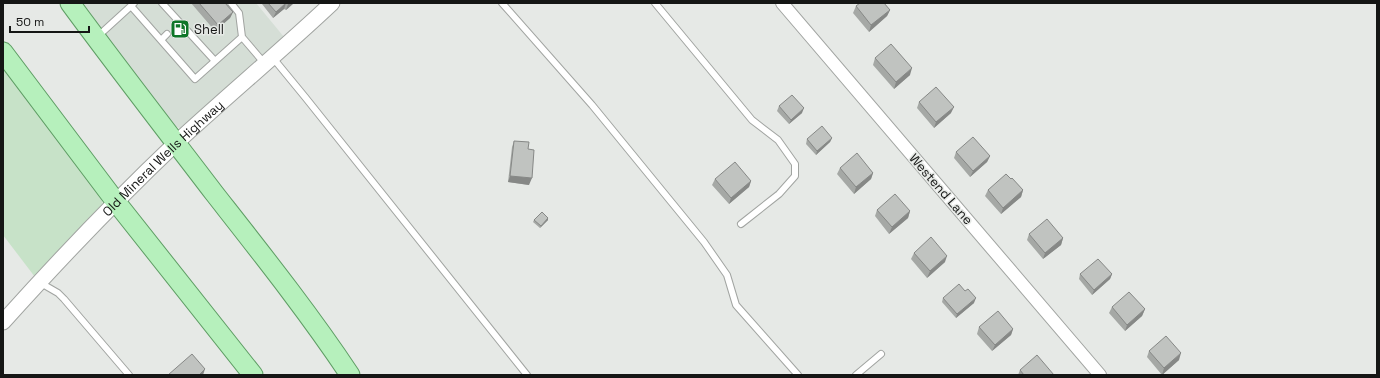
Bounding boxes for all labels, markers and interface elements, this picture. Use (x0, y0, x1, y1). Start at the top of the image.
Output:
scale bar (10, 8, 89, 34)
text: 50 m (16, 14, 44, 30)
fuel station icon: Shell (169, 18, 191, 40)
place label: Shell (194, 21, 224, 38)
street label: Old Mineral Wells Highway (98, 96, 227, 220)
street label: Westend Lane (905, 150, 977, 228)

